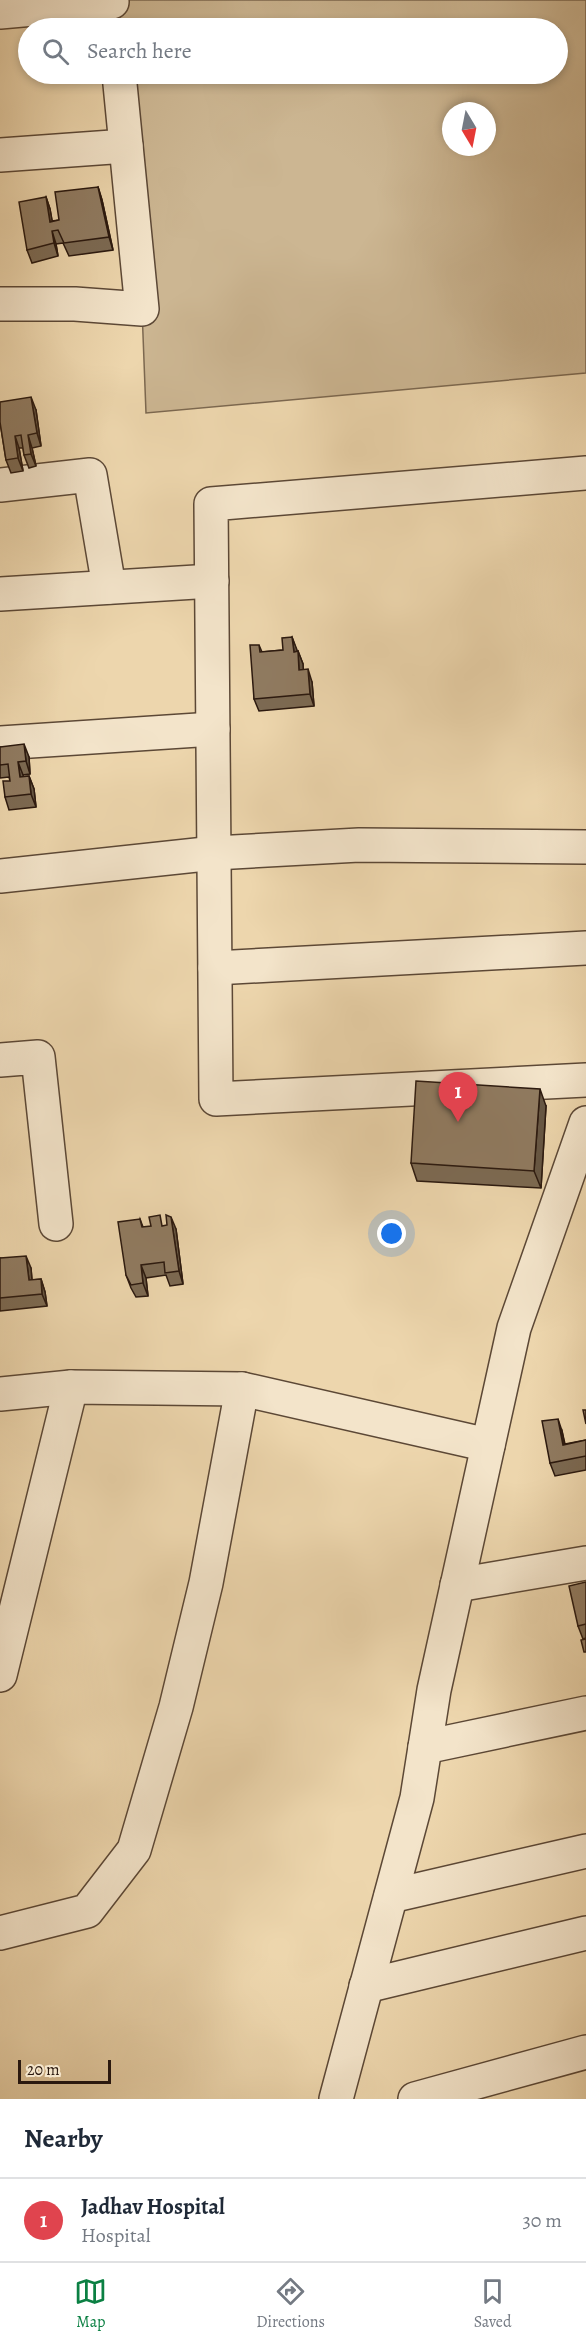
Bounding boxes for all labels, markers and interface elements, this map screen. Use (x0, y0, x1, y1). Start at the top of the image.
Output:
search box (18, 18, 568, 84)
icon: search (39, 35, 72, 68)
text: Search here (87, 36, 192, 66)
north arrow (442, 102, 496, 156)
pin: 1 (438, 1072, 478, 1122)
your location (377, 1219, 406, 1248)
scale bar (18, 2057, 111, 2084)
text: 20 m (27, 2059, 60, 2081)
text: Nearby (24, 2121, 103, 2156)
text: Jadhav Hospital (81, 2192, 225, 2222)
text: 1 (40, 2207, 47, 2234)
text: 30 m (522, 2207, 562, 2234)
text: Hospital (81, 2222, 151, 2249)
tab: Map (74, 2275, 107, 2333)
tab: Directions (256, 2275, 325, 2333)
tab: Saved (474, 2275, 512, 2333)

